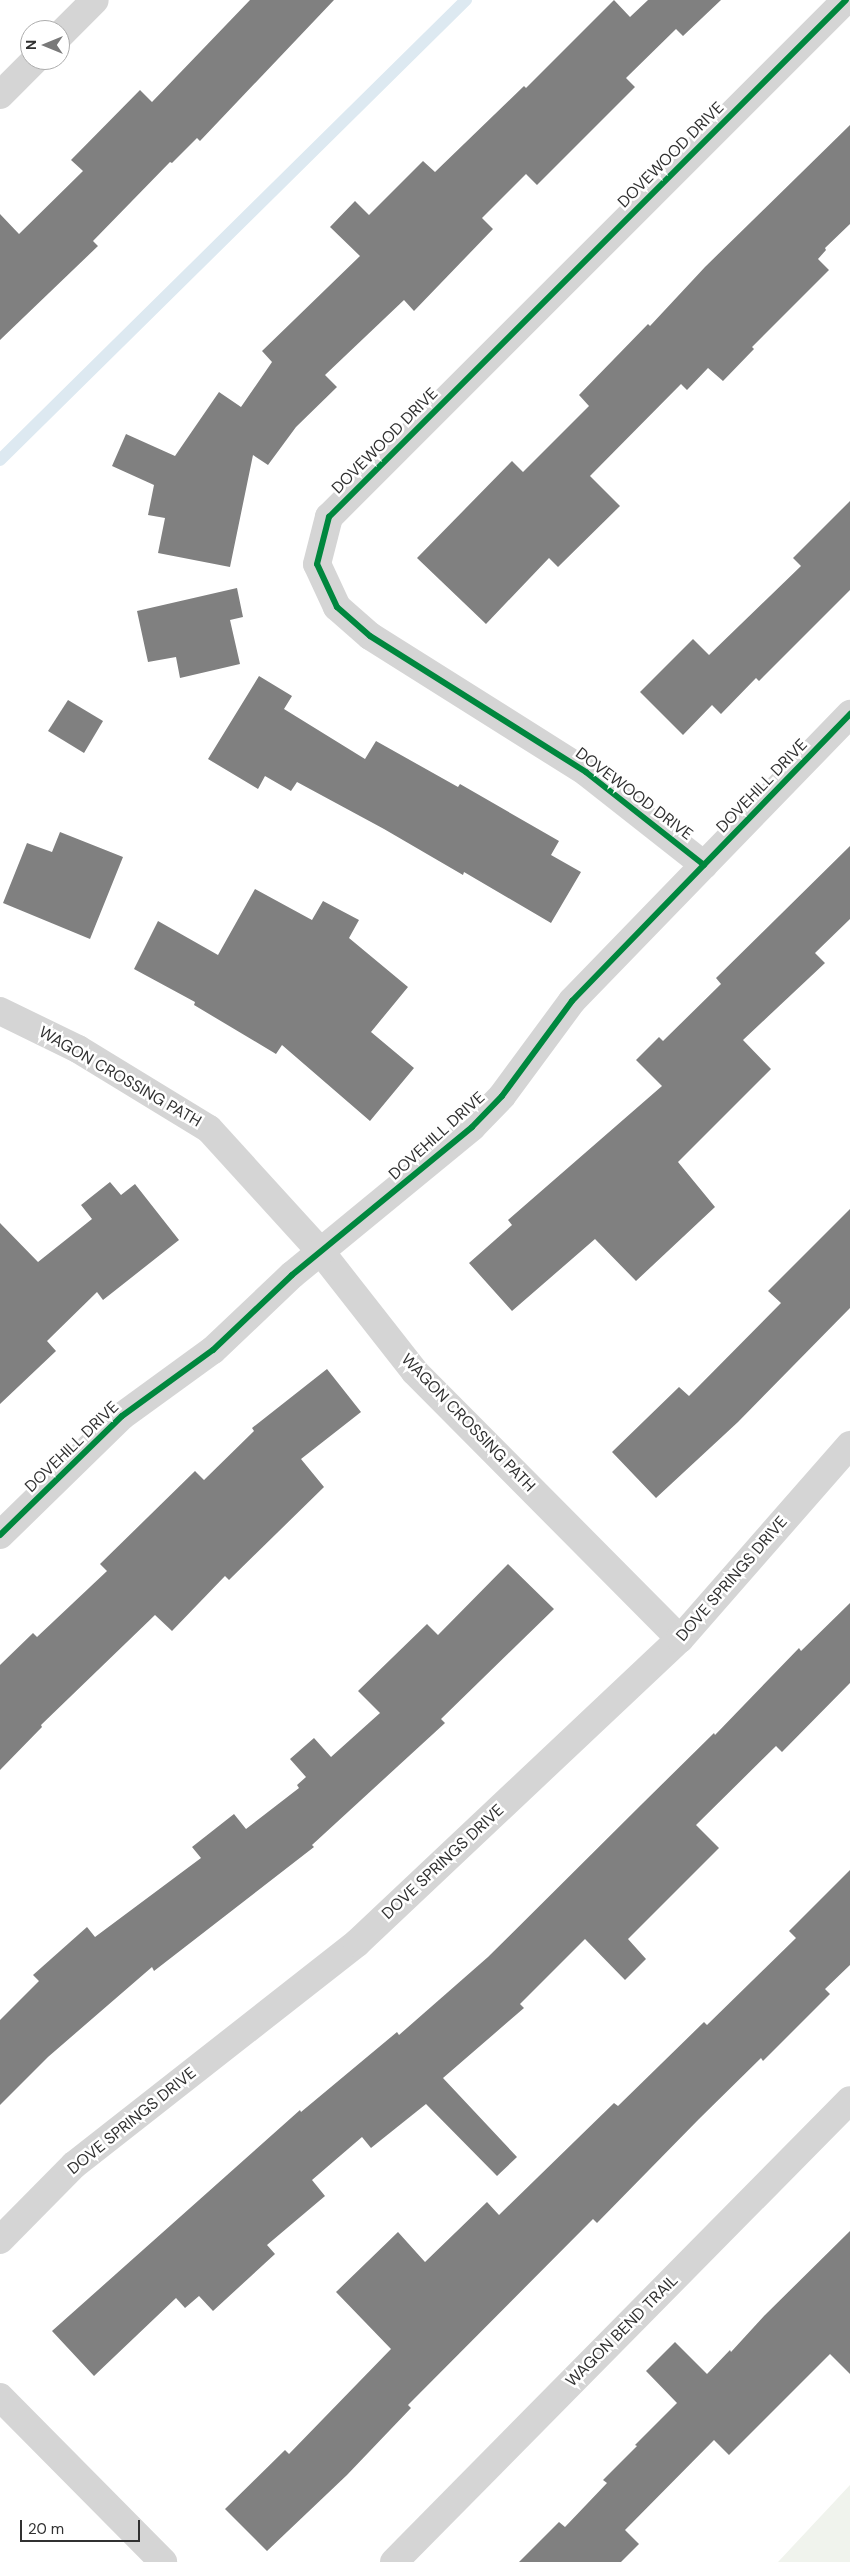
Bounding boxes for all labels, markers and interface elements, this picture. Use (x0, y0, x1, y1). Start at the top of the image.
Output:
north arrow (20, 20, 70, 70)
text: N (22, 40, 40, 50)
street label: DOVEWOOD DRIVE (614, 98, 728, 212)
street label: DOVEWOOD DRIVE (328, 384, 442, 498)
street label: DOVEHILL DRIVE (713, 735, 811, 837)
street label: DOVEWOOD DRIVE (572, 744, 696, 844)
street label: WAGON CROSSING PATH (35, 1023, 205, 1131)
street label: DOVEHILL DRIVE (385, 1088, 489, 1184)
street label: WAGON CROSSING PATH (397, 1350, 539, 1496)
street label: DOVEHILL DRIVE (21, 1398, 123, 1496)
street label: DOVE SPRINGS DRIVE (672, 1513, 792, 1645)
street label: DOVE SPRINGS DRIVE (378, 1801, 508, 1923)
street label: DOVE SPRINGS DRIVE (64, 2063, 200, 2179)
street label: WAGON BEND TRAIL (562, 2271, 682, 2391)
scale bar (22, 2510, 142, 2542)
text: 20 m (28, 2519, 64, 2539)

